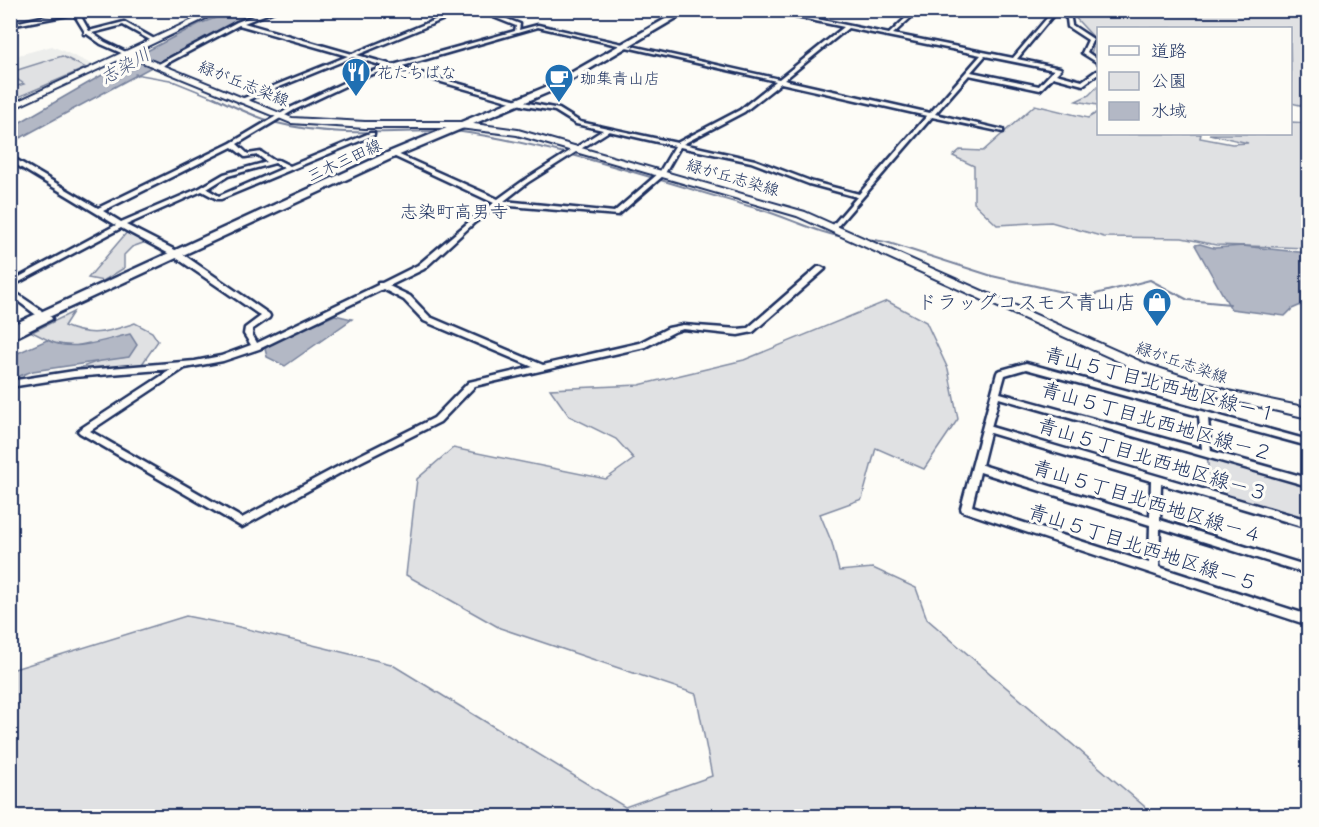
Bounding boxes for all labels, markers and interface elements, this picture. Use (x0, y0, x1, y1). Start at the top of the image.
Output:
legend (1097, 27, 1292, 135)
text: 道路 (1151, 40, 1187, 62)
water label: 志染川 (96, 43, 154, 89)
restaurant icon: 花たちばな (340, 56, 372, 98)
street label: 緑が丘志染線 (196, 57, 292, 110)
cafe icon: 珈集青山店 (543, 62, 575, 104)
place label: 花たちばな (377, 63, 457, 82)
place label: 珈集青山店 (580, 69, 660, 88)
text: 公園 (1151, 70, 1187, 92)
text: 水域 (1151, 100, 1187, 122)
street label: 三木三田線 (304, 135, 384, 186)
street label: 緑が丘志染線 (684, 155, 782, 200)
district label: 志染町高男寺 (400, 201, 508, 223)
shop icon: ドラッグコスモス青山店 (1141, 286, 1173, 328)
place label: ドラッグコスモス青山店 (917, 290, 1136, 314)
street label: 緑が丘志染線 (1133, 338, 1230, 387)
street label: 青山５丁目北西地区線ー１ (1042, 341, 1280, 427)
street label: 青山５丁目北西地区線ー２ (1038, 376, 1276, 466)
street label: 青山５丁目北西地区線ー３ (1035, 412, 1271, 506)
street label: 青山５丁目北西地区線ー４ (1030, 454, 1266, 548)
street label: 青山５丁目北西地区線ー５ (1025, 499, 1261, 595)

